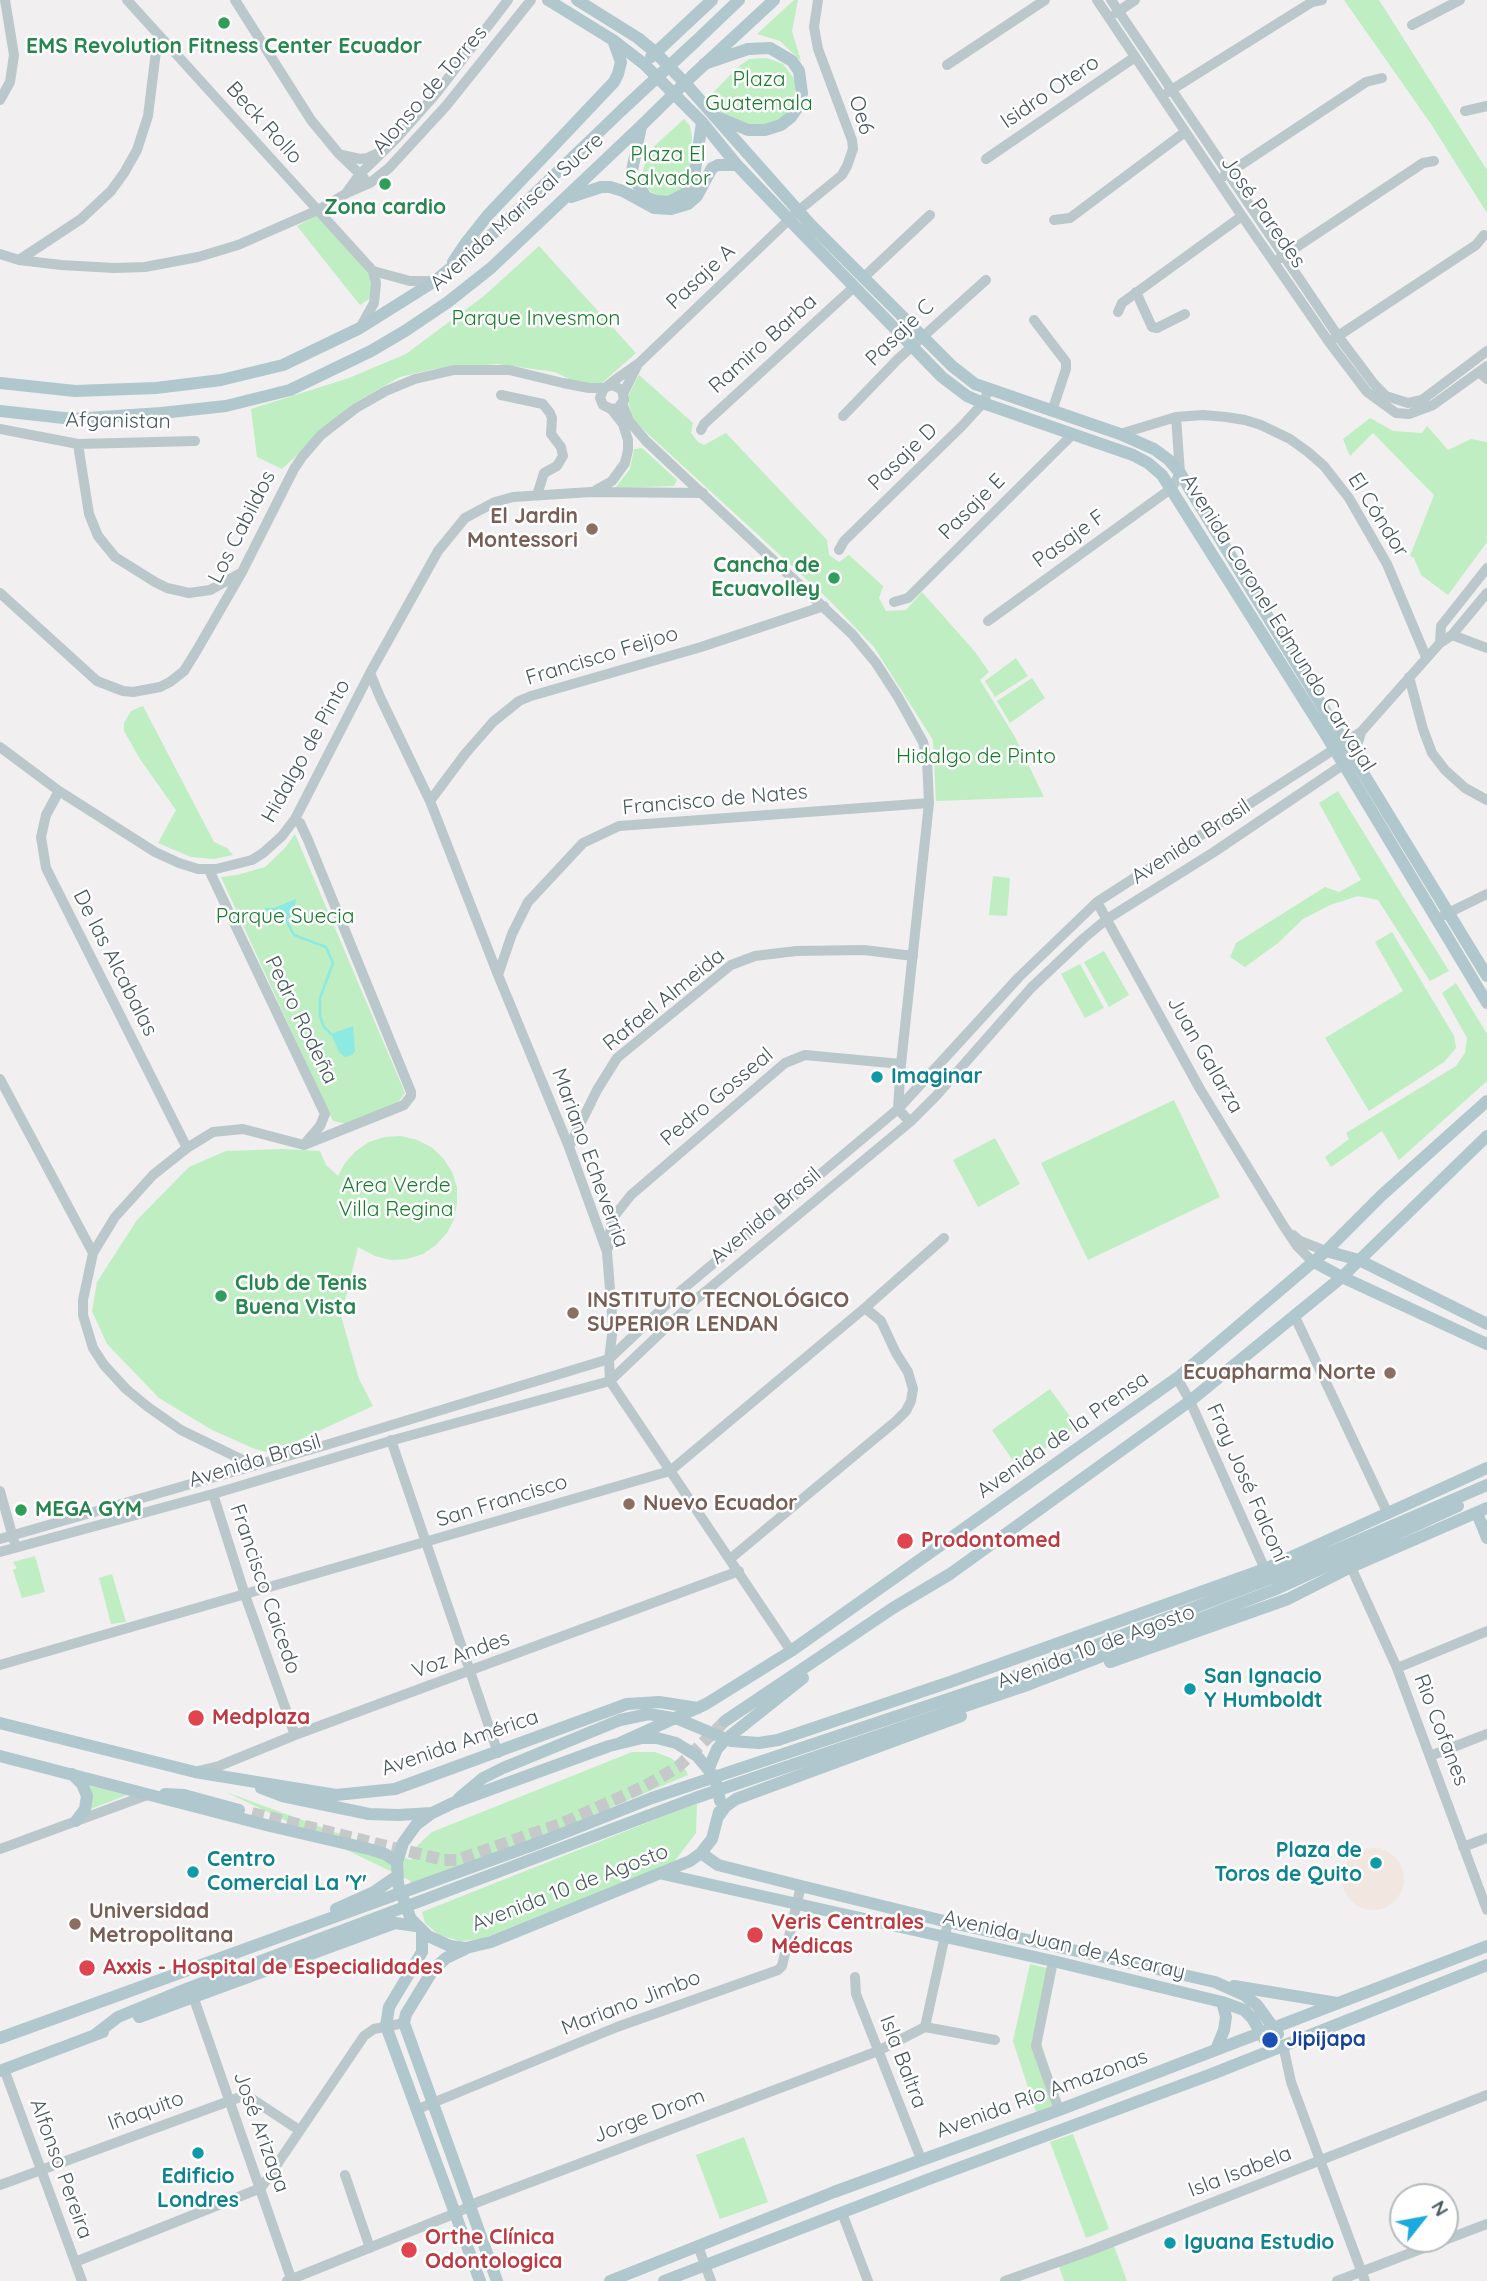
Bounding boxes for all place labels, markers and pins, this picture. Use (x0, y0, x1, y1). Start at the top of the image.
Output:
marker: EMS Revolution Fitness Center Ecuador (216, 15, 232, 31)
place label: EMS Revolution Fitness Center Ecuador (26, 34, 422, 60)
marker: Zona cardio (377, 176, 393, 192)
place label: Zona cardio (324, 195, 446, 221)
place label: El Jardin Montessori (467, 504, 578, 554)
marker: El Jardin Montessori (584, 521, 600, 537)
place label: Cancha de Ecuavolley (711, 553, 820, 603)
marker: Cancha de Ecuavolley (826, 570, 842, 586)
place label: Imaginar (891, 1064, 982, 1090)
marker: Imaginar (869, 1069, 885, 1085)
place label: Club de Tenis Buena Vista (235, 1271, 367, 1321)
marker: Club de Tenis Buena Vista (213, 1288, 229, 1304)
place label: INSTITUTO TECNOLÓGICO SUPERIOR LENDAN (587, 1288, 849, 1338)
marker: INSTITUTO TECNOLÓGICO SUPERIOR LENDAN (565, 1305, 581, 1321)
place label: Ecuapharma Norte (1183, 1360, 1376, 1386)
marker: Ecuapharma Norte (1382, 1365, 1398, 1381)
place label: Nuevo Ecuador (643, 1491, 797, 1517)
marker: Nuevo Ecuador (621, 1496, 637, 1512)
place label: MEGA GYM (35, 1497, 142, 1523)
marker: MEGA GYM (13, 1502, 29, 1518)
place label: Prodontomed (921, 1528, 1061, 1554)
marker: Prodontomed (895, 1531, 915, 1551)
place label: San Ignacio Y Humboldt (1204, 1664, 1323, 1714)
marker: San Ignacio Y Humboldt (1182, 1681, 1198, 1697)
place label: Medplaza (212, 1705, 310, 1731)
marker: Medplaza (186, 1708, 206, 1728)
place label: Plaza de Toros de Quito (1214, 1838, 1362, 1888)
place label: Centro Comercial La 'Y' (207, 1847, 367, 1897)
marker: Plaza de Toros de Quito (1368, 1855, 1384, 1871)
marker: Centro Comercial La 'Y' (185, 1864, 201, 1880)
place label: Universidad Metropolitana (89, 1899, 233, 1949)
place label: Veris Centrales Médicas (771, 1910, 924, 1960)
marker: Universidad Metropolitana (67, 1916, 83, 1932)
marker: Veris Centrales Médicas (745, 1925, 765, 1945)
place label: Axxis - Hospital de Especialidades (103, 1955, 443, 1981)
marker: Axxis - Hospital de Especialidades (77, 1958, 97, 1978)
place label: Jipijapa (1286, 2027, 1366, 2053)
marker: Jipijapa (1260, 2030, 1280, 2050)
marker: Edificio Londres (190, 2145, 206, 2161)
place label: Edificio Londres (157, 2164, 239, 2214)
place label: Orthe Clínica Odontologica (425, 2225, 563, 2275)
place label: Iguana Estudio (1184, 2230, 1334, 2256)
marker: Iguana Estudio (1162, 2235, 1178, 2251)
marker: Orthe Clínica Odontologica (399, 2240, 419, 2260)

